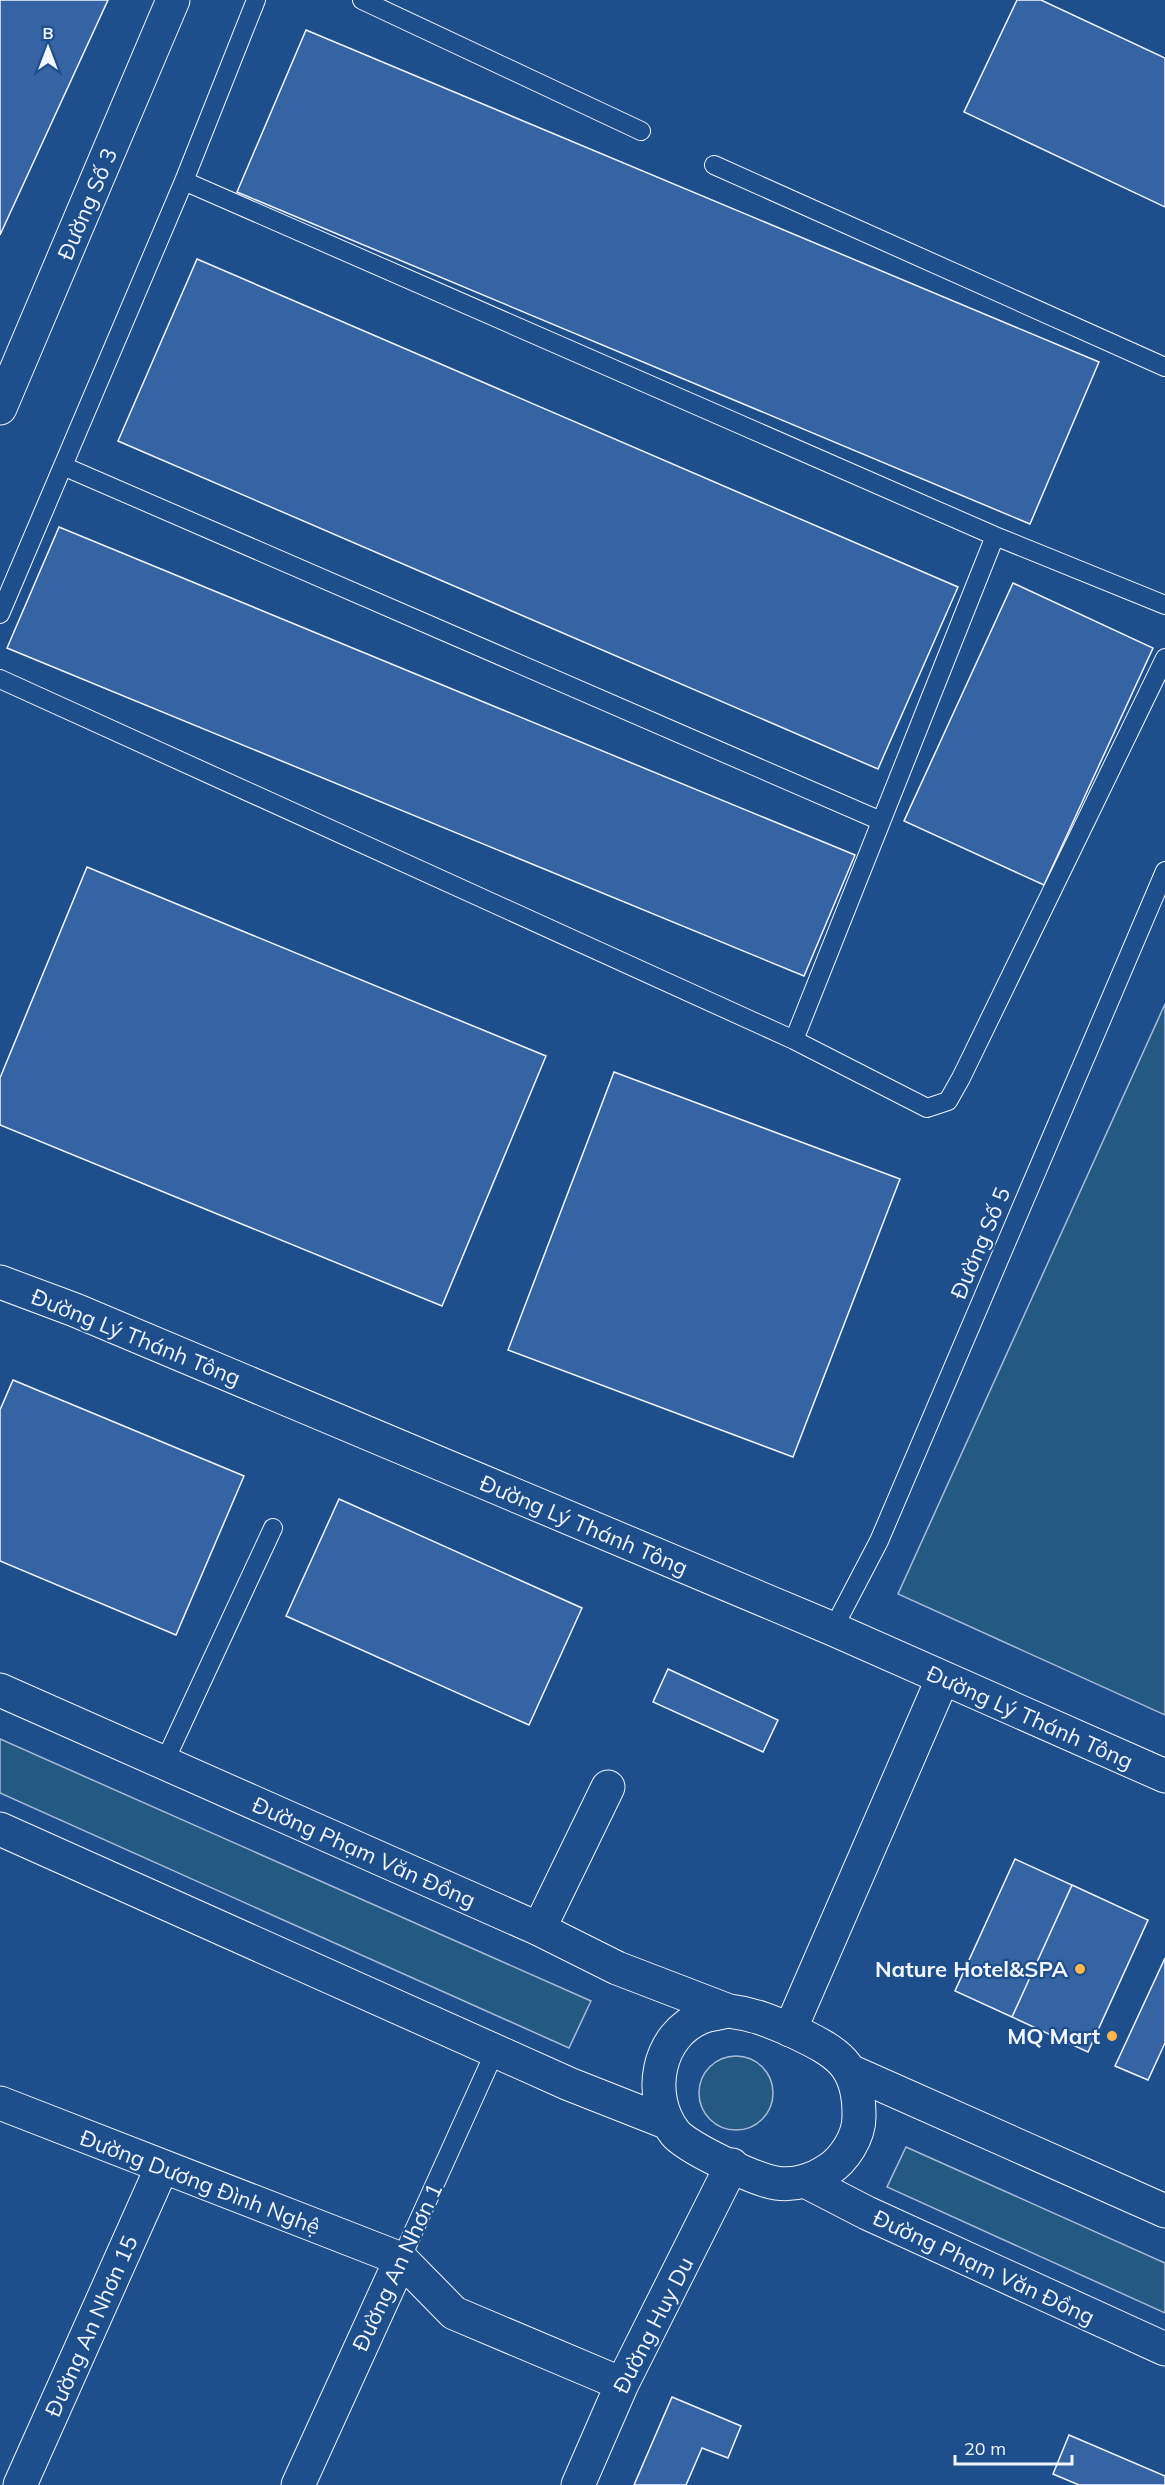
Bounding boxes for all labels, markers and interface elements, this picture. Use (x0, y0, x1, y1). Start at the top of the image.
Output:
north arrow (18, 18, 78, 78)
text: B (42, 23, 54, 43)
street label: Đường Số 3 (51, 144, 123, 264)
street label: Đường Số 5 (944, 1183, 1016, 1303)
street label: Đường Lý Thánh Tông (27, 1282, 245, 1392)
street label: Đường Lý Thánh Tông (476, 1468, 692, 1582)
street label: Đường Lý Thánh Tông (922, 1659, 1138, 1775)
street label: Đường Phạm Văn Đồng (248, 1790, 480, 1914)
place label: Nature Hotel&SPA (875, 1955, 1068, 1983)
marker: Nature Hotel&SPA (1073, 1962, 1087, 1976)
place label: MQ Mart (1007, 2022, 1100, 2050)
marker: MQ Mart (1105, 2029, 1119, 2043)
street label: Đường Dương Đình Nghệ (76, 2123, 324, 2241)
street label: Đường An Nhơn 1 (346, 2179, 448, 2355)
street label: Đường Phạm Văn Đồng (869, 2203, 1099, 2331)
street label: Đường An Nhơn 15 (38, 2231, 144, 2421)
street label: Đường Huy Du (607, 2252, 699, 2398)
scale bar (955, 2428, 1072, 2466)
text: 20 m (964, 2437, 1006, 2460)

